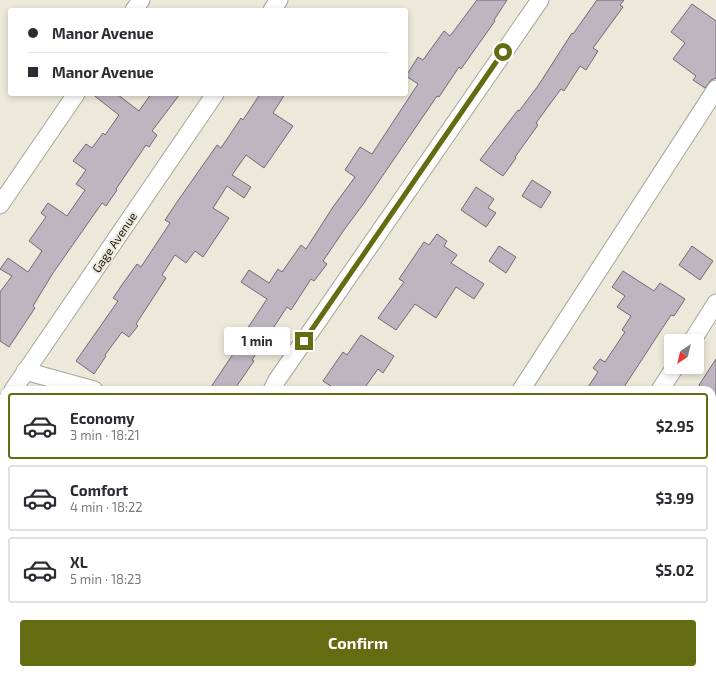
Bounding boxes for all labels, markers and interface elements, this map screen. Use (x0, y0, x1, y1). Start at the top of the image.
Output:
text: Manor Avenue (52, 24, 154, 42)
route start (494, 43, 512, 61)
text: Manor Avenue (52, 63, 154, 81)
street label: Gage Avenue (89, 209, 139, 275)
callout: 1 min (224, 327, 290, 355)
route end (295, 332, 313, 350)
text: 1 min (241, 333, 273, 349)
north arrow (664, 334, 704, 374)
map controls (664, 334, 704, 374)
icon: car (22, 408, 58, 444)
text: Economy (70, 409, 135, 427)
text: $2.95 (656, 417, 694, 435)
text: 3 min · 18:21 (70, 427, 140, 443)
icon: car (22, 480, 58, 516)
text: Comfort (70, 481, 128, 499)
text: $3.99 (655, 489, 694, 507)
text: 4 min · 18:22 (70, 499, 143, 515)
icon: car (22, 552, 58, 588)
text: XL (70, 553, 88, 571)
text: $5.02 (655, 561, 694, 579)
text: 5 min · 18:23 (70, 571, 142, 587)
button: Confirm (20, 620, 696, 666)

